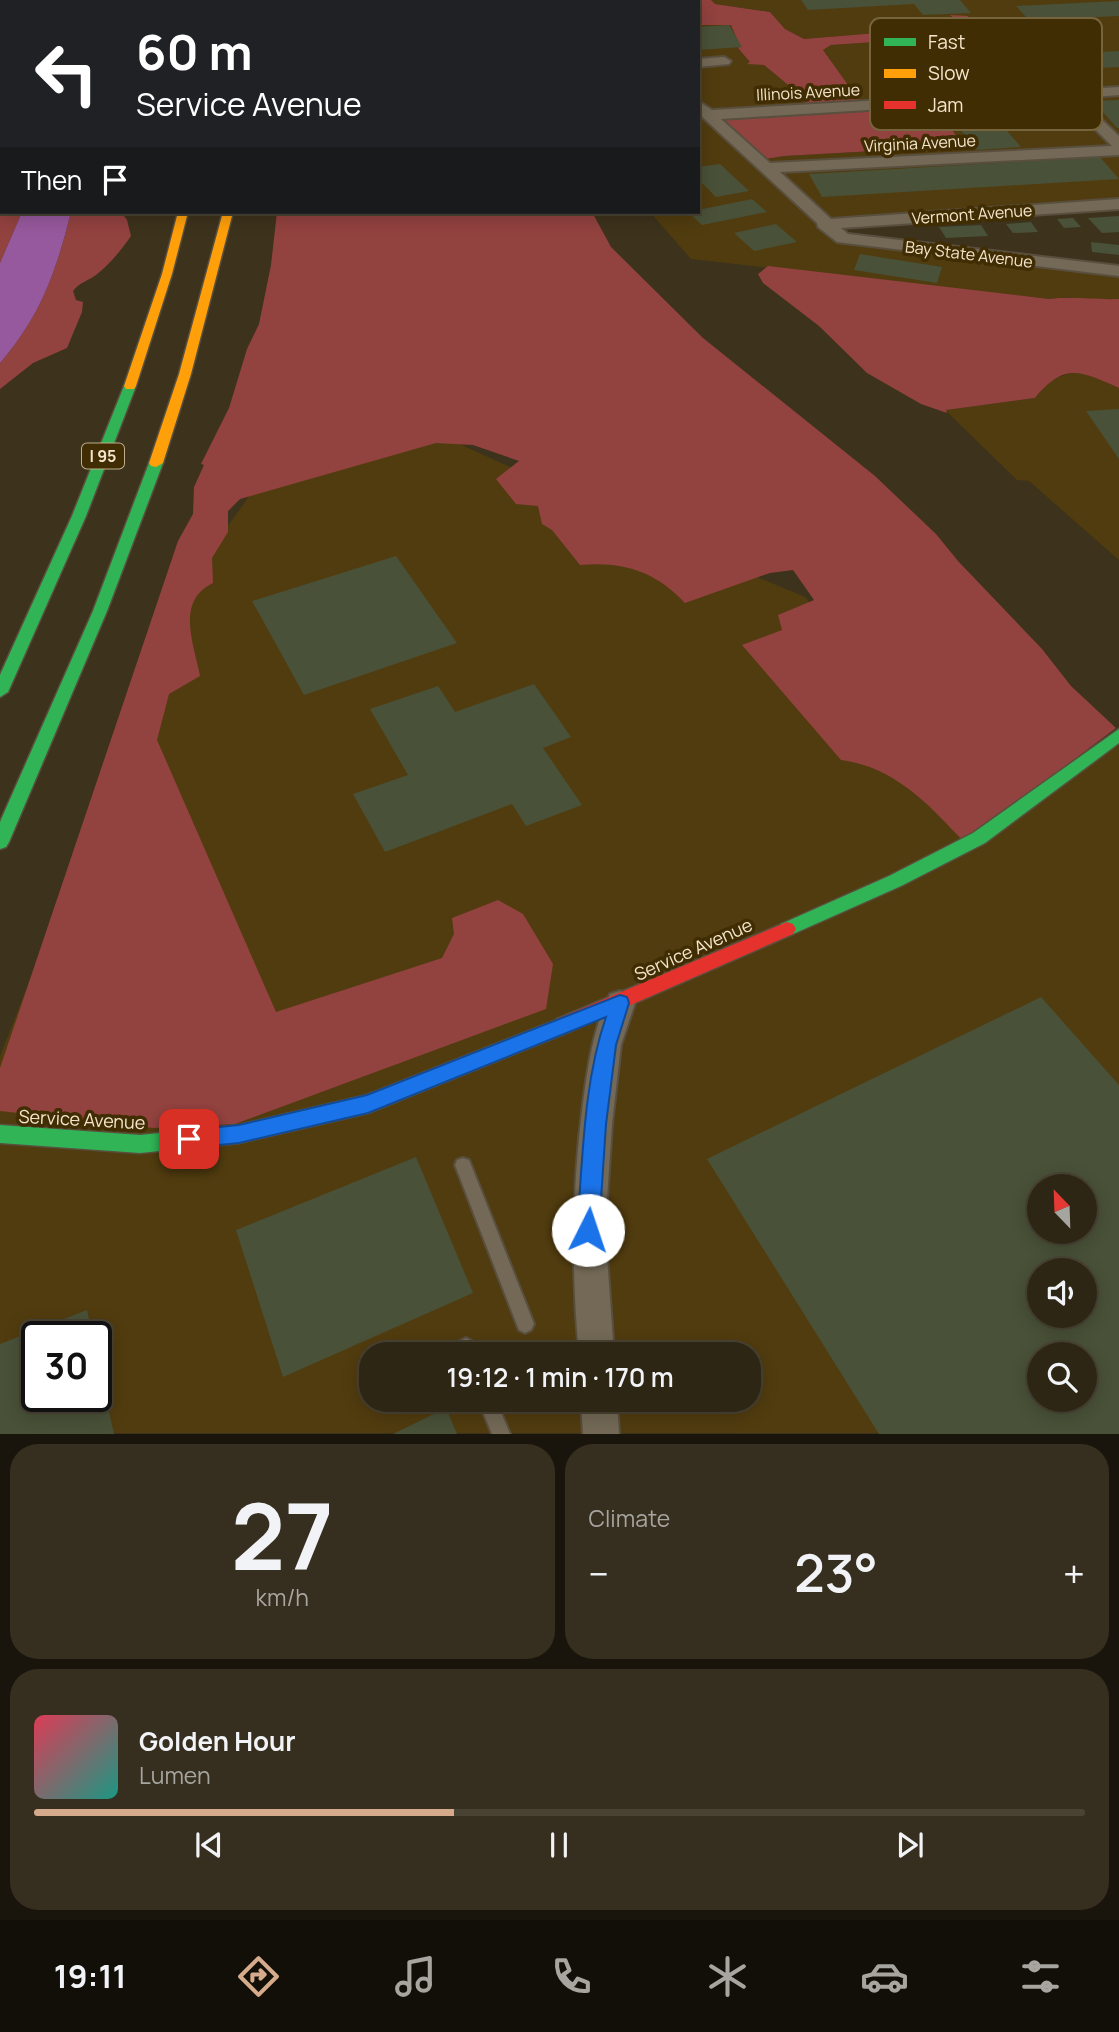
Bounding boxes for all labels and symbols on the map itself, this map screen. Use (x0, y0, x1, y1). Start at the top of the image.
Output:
legend (870, 18, 1102, 130)
text: Fast (928, 29, 965, 55)
text: Slow (928, 60, 970, 86)
street label: Illinois Avenue (756, 78, 860, 106)
text: Jam (928, 92, 963, 118)
street label: Virginia Avenue (864, 129, 976, 157)
street label: Vermont Avenue (911, 199, 1033, 229)
street label: Bay State Avenue (904, 235, 1034, 273)
road number: I 95 (82, 444, 124, 468)
street label: Service Avenue (630, 912, 756, 986)
street label: Service Avenue (18, 1104, 146, 1134)
pin (159, 1109, 219, 1169)
north arrow (1027, 1174, 1097, 1244)
position arrow (551, 1193, 625, 1267)
speed limit sign: 30 (21, 1321, 112, 1412)

